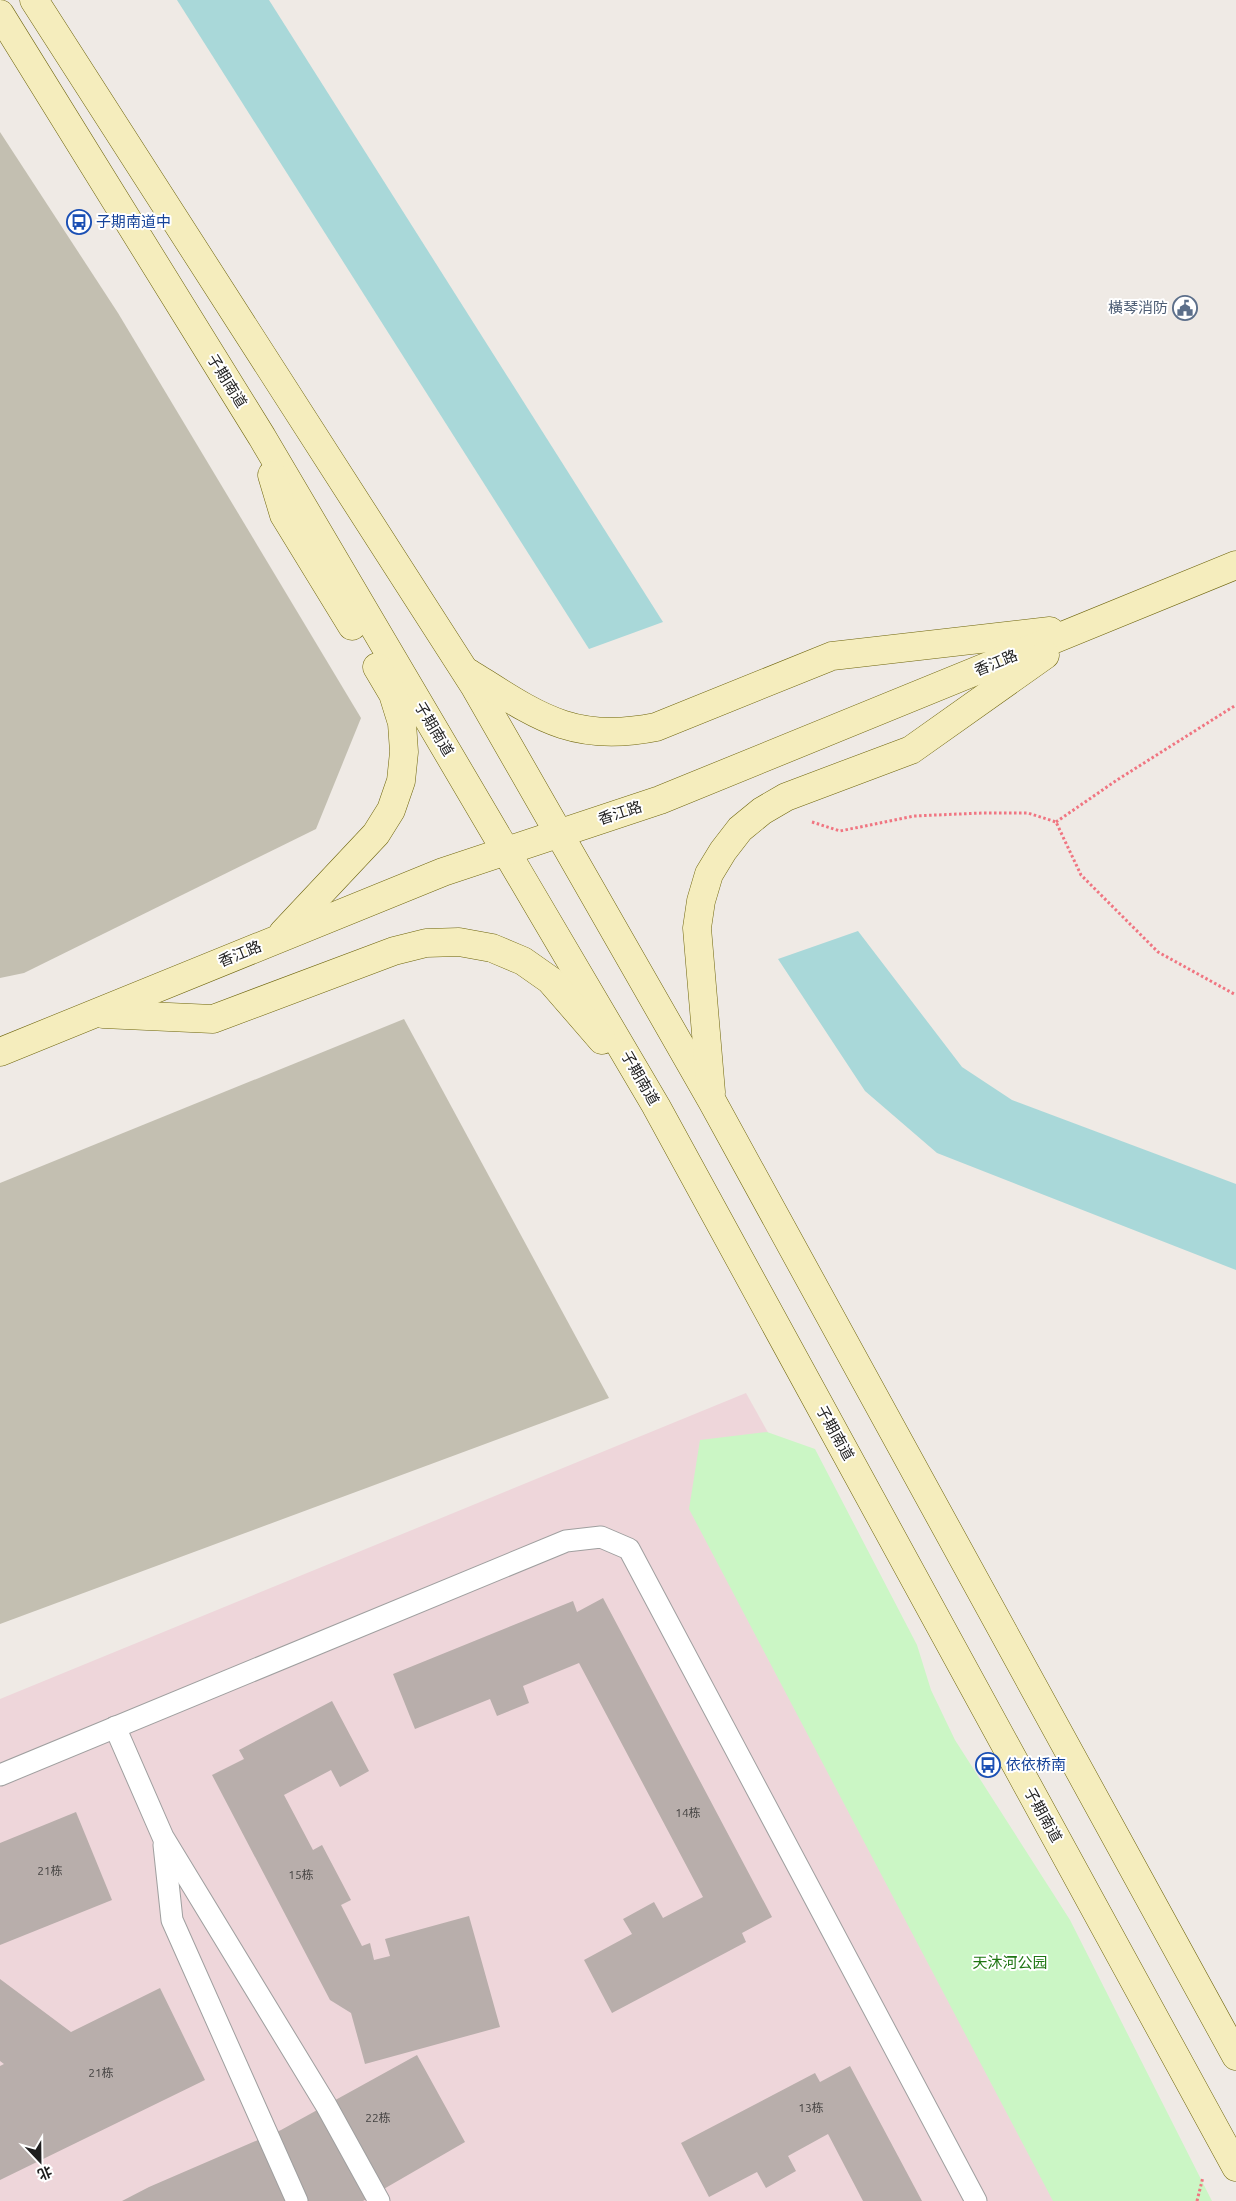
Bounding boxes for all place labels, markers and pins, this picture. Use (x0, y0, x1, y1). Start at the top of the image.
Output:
bus stop icon: 子期南道中 (66, 209, 92, 235)
place label: 子期南道中 (96, 213, 171, 230)
public building icon: 橫琴消防 (1172, 295, 1198, 321)
place label: 橫琴消防 (1108, 299, 1168, 316)
bus stop icon: 依依桥南 (975, 1752, 1001, 1778)
place label: 依依桥南 (1006, 1756, 1066, 1773)

